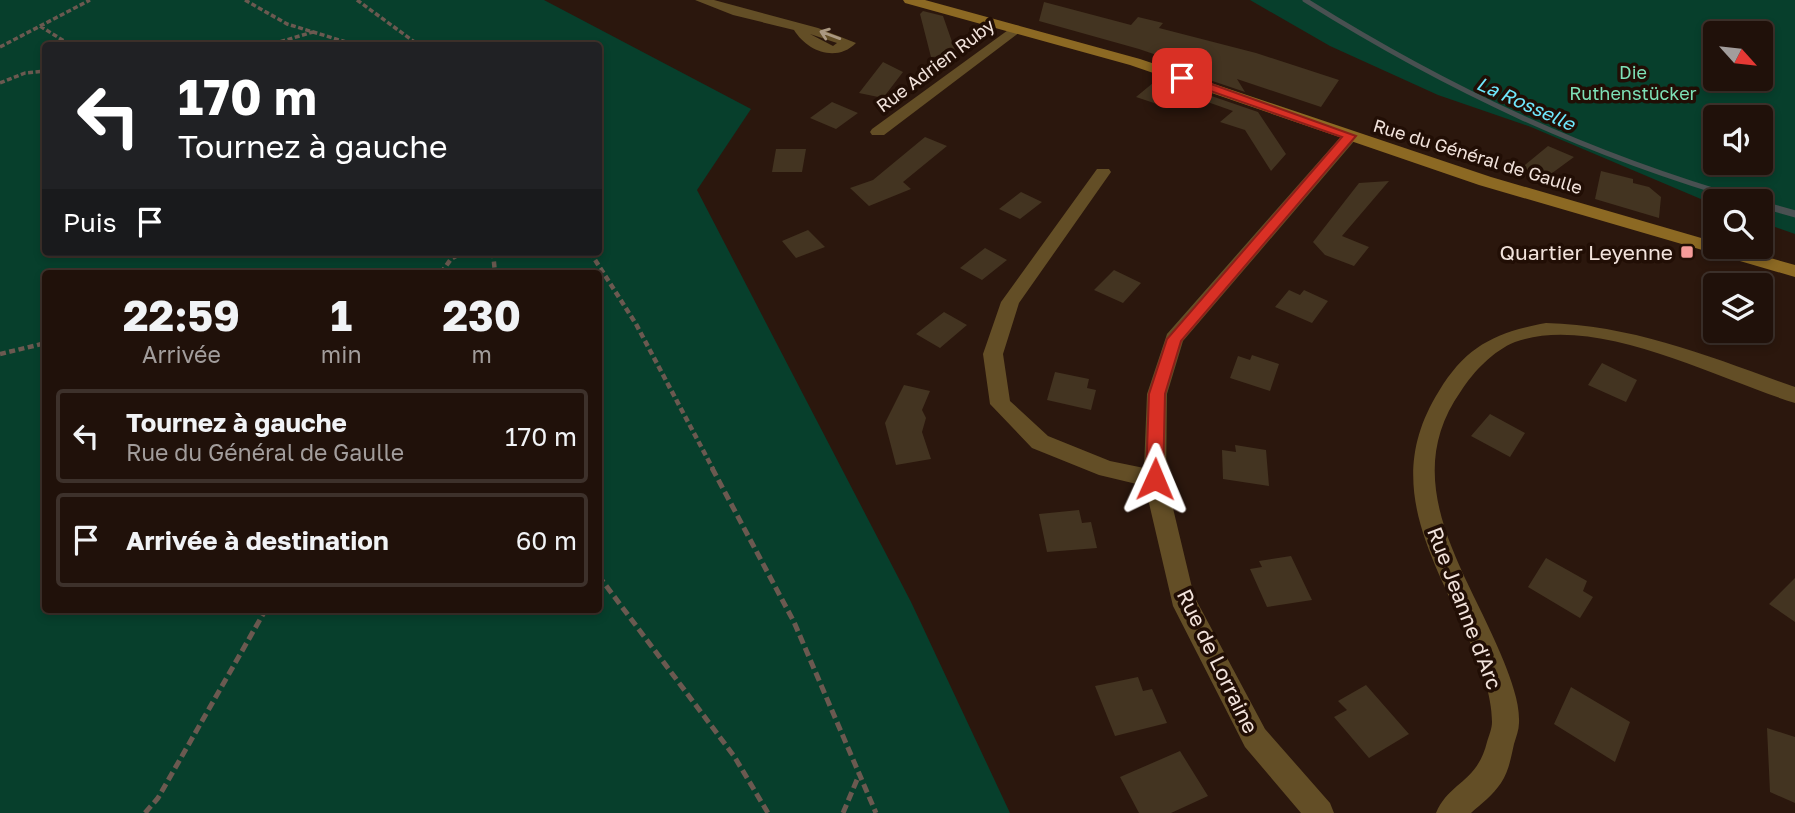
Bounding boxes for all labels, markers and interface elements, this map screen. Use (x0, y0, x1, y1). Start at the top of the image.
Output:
street label: Rue Adrien Ruby (872, 13, 998, 117)
north arrow (1703, 21, 1773, 91)
map controls (1703, 21, 1773, 343)
one-way arrow (820, 28, 842, 41)
pin (1152, 48, 1212, 108)
icon: arrive (1163, 59, 1201, 97)
park label: Die Ruthenstücker (1569, 61, 1697, 104)
text: 170 m (178, 67, 317, 126)
icon: left (63, 70, 154, 161)
water label: La Rosselle (1473, 71, 1580, 136)
button: sound (1703, 105, 1773, 175)
street label: Rue du Général de Gaulle (1371, 114, 1585, 198)
text: Tournez à gauche (178, 127, 447, 165)
button: search (1703, 189, 1773, 259)
icon: arrive (131, 203, 169, 241)
text: Puis (63, 207, 117, 238)
place label: Quartier Leyenne (1500, 239, 1673, 265)
marker: Quartier Leyenne (1679, 244, 1695, 260)
button: layers (1703, 273, 1773, 343)
text: 22:59 (123, 290, 240, 340)
text: 1 (330, 290, 352, 340)
text: 230 (442, 290, 521, 340)
text: Arrivée (142, 340, 221, 368)
text: min (321, 340, 362, 368)
text: m (472, 340, 492, 368)
text: Tournez à gauche (126, 407, 347, 438)
icon: left (67, 417, 105, 455)
text: 170 m (505, 421, 577, 452)
text: Rue du Général de Gaulle (126, 438, 404, 466)
position arrow (1118, 442, 1192, 516)
icon: arrive (67, 521, 105, 559)
street label: Rue Jeanne d'Arc (1422, 523, 1508, 693)
text: Arrivée à destination (126, 525, 389, 556)
text: 60 m (516, 525, 577, 556)
street label: Rue de Lorraine (1172, 585, 1264, 737)

